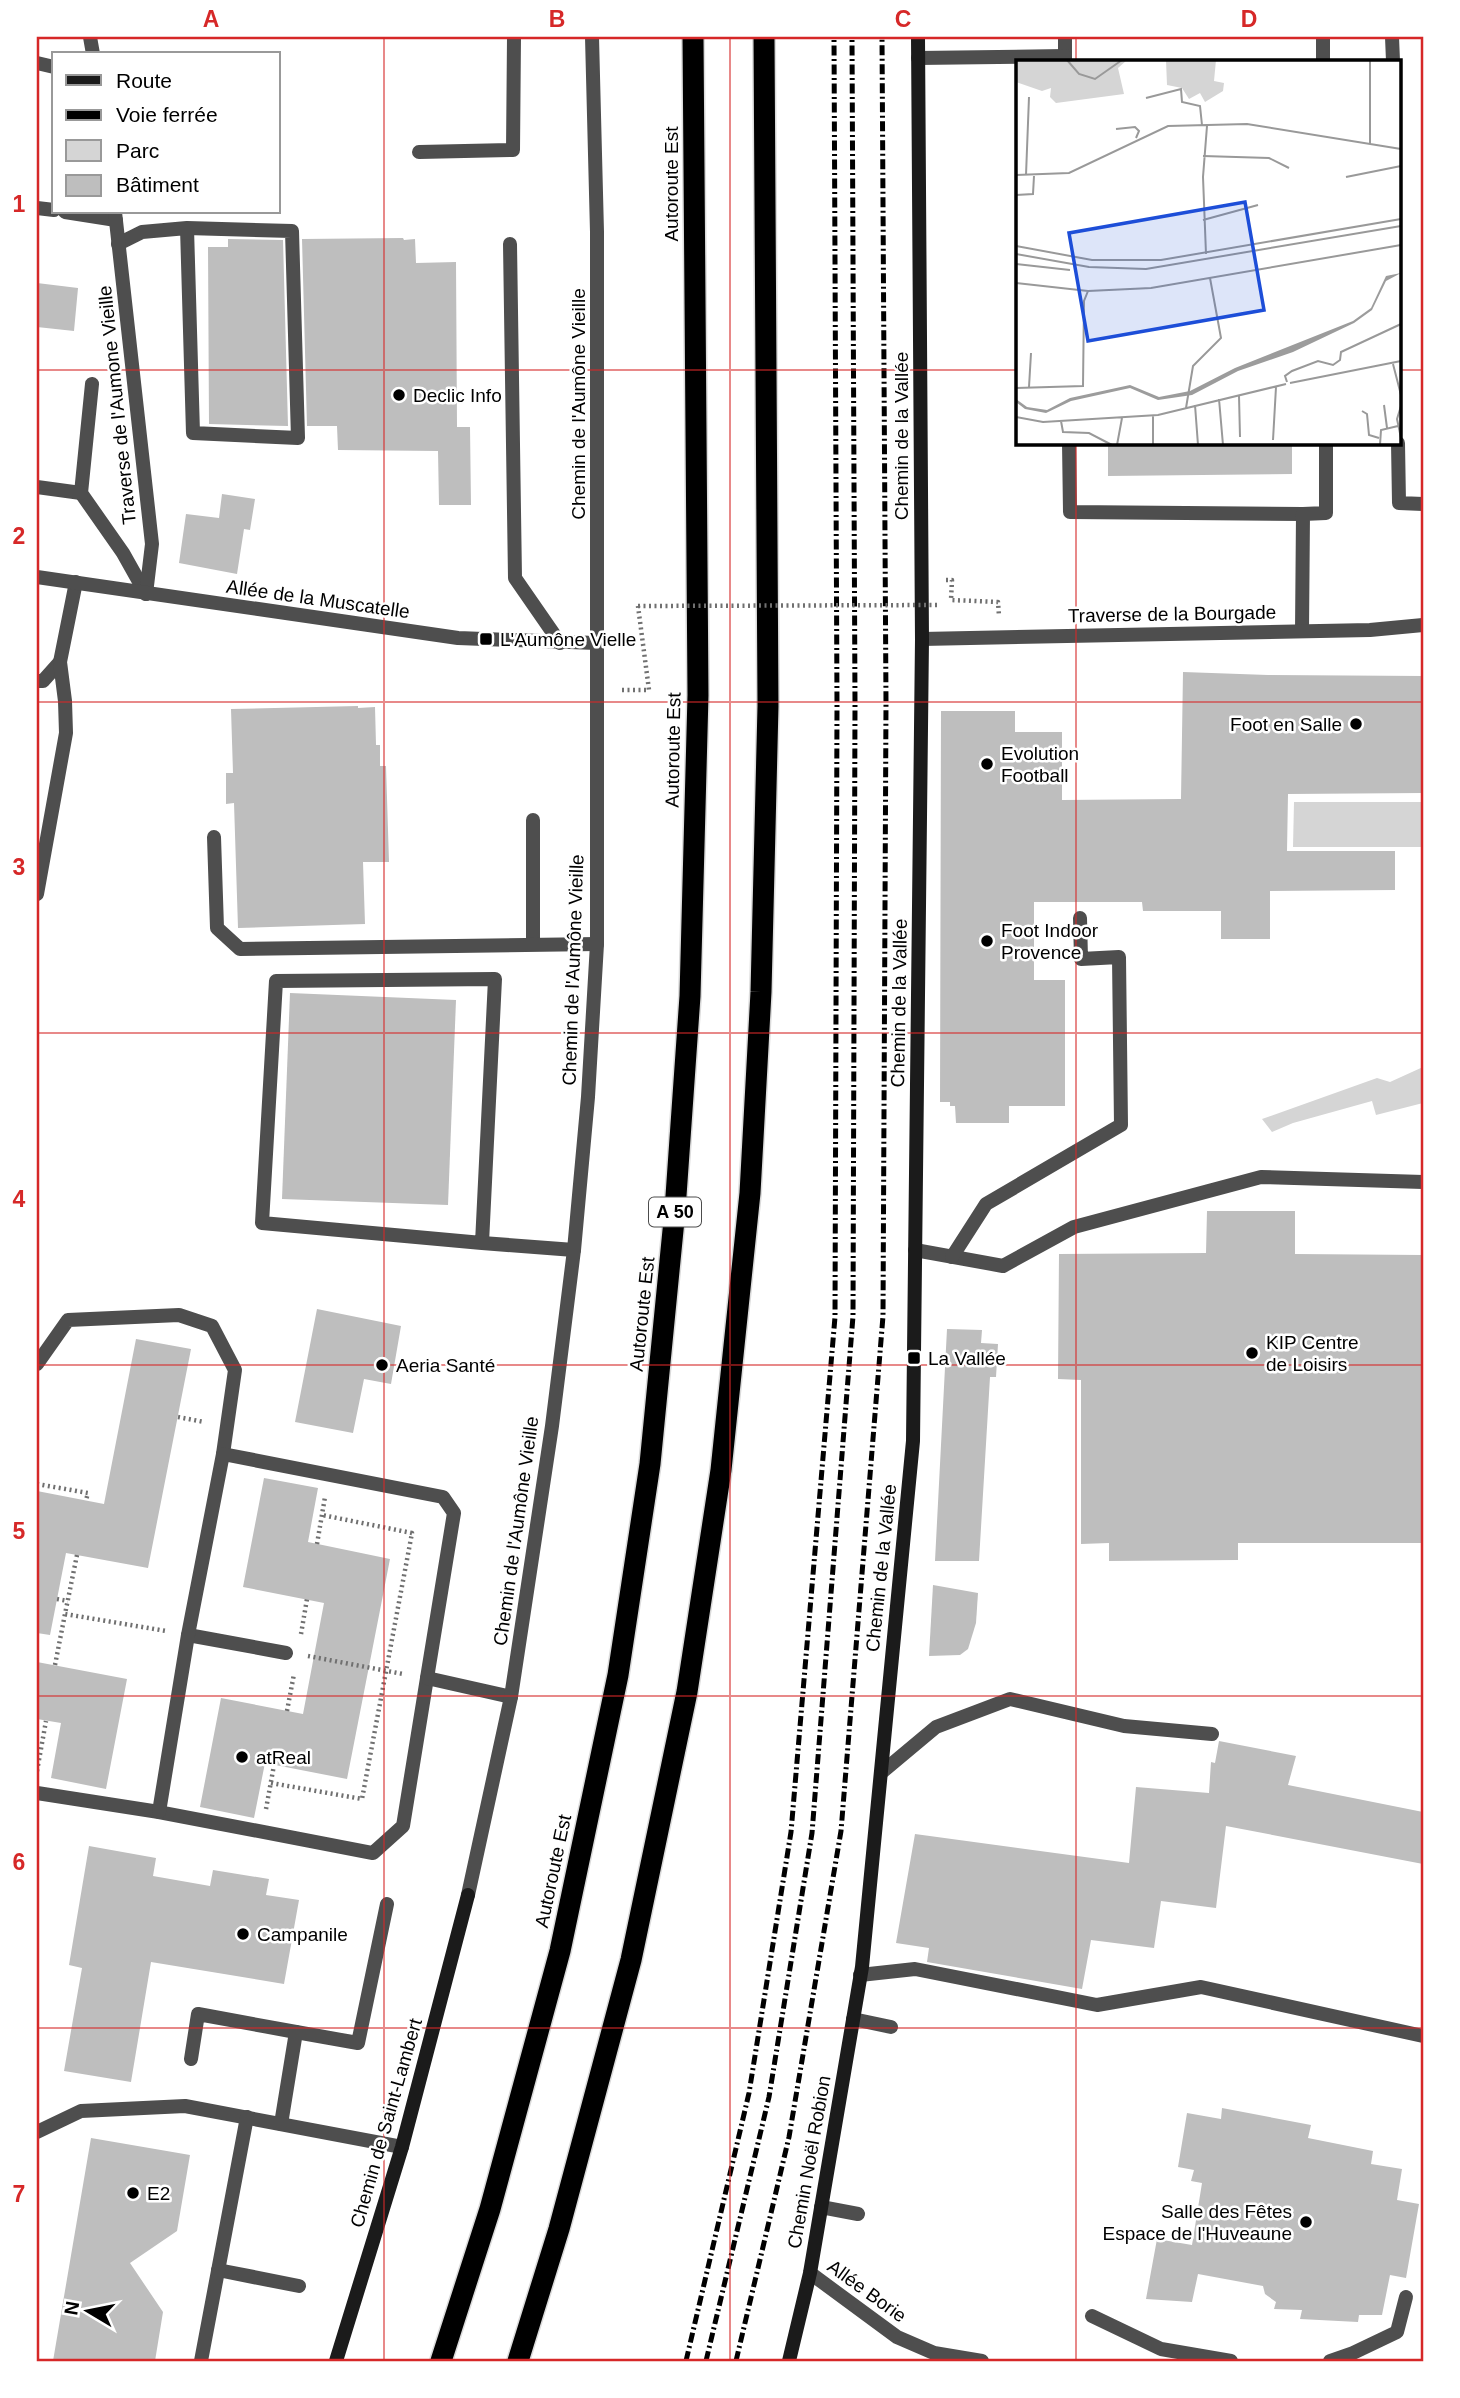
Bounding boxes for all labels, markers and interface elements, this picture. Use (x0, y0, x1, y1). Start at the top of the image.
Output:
text: A (203, 6, 219, 32)
text: B (549, 6, 565, 32)
text: C (895, 6, 911, 32)
text: D (1241, 6, 1257, 32)
legend (52, 52, 280, 214)
inset map (1016, 60, 1400, 444)
text: Route (116, 69, 172, 92)
text: Voie ferrée (116, 103, 218, 126)
street label: Autoroute Est (661, 126, 682, 242)
text: Parc (116, 139, 159, 162)
text: Bâtiment (116, 173, 199, 196)
text: 1 (13, 191, 26, 217)
street label: Traverse de l'Aumone Vieille (94, 284, 140, 526)
street label: Chemin de l'Aumône Vieille (568, 288, 589, 520)
street label: Chemin de la Vallée (891, 352, 912, 520)
place label: Declic Info (413, 385, 502, 406)
marker: Declic Info (391, 387, 407, 403)
text: 2 (13, 523, 25, 549)
street label: Allée de la Muscatelle (225, 576, 411, 622)
street label: Traverse de la Bourgade (1068, 602, 1276, 626)
place label: L'Aumône Vielle (500, 629, 636, 650)
marker: L'Aumône Vielle (478, 631, 494, 647)
street label: Autoroute Est (661, 692, 685, 808)
place label: Foot en Salle (1230, 714, 1342, 735)
marker: Foot en Salle (1348, 716, 1364, 732)
place label: Evolution Football (1001, 743, 1079, 786)
marker: Evolution Football (979, 756, 995, 772)
text: 3 (13, 854, 25, 880)
street label: Chemin de l'Aumône Vieille (558, 854, 588, 1086)
street label: Chemin de la Vallée (887, 919, 911, 1087)
place label: Foot Indoor Provence (1001, 920, 1099, 963)
marker: Foot Indoor Provence (979, 933, 995, 949)
text: 4 (13, 1186, 26, 1212)
road number: A 50 (649, 1198, 701, 1226)
street label: Autoroute Est (626, 1255, 659, 1372)
place label: KIP Centre de Loisirs (1266, 1332, 1359, 1375)
marker: KIP Centre de Loisirs (1244, 1345, 1260, 1361)
place label: La Vallée (928, 1348, 1006, 1369)
marker: La Vallée (906, 1350, 922, 1366)
place label: Aeria Santé (396, 1355, 495, 1376)
marker: Aeria Santé (374, 1357, 390, 1373)
street label: Chemin de l'Aumône Vieille (489, 1415, 543, 1647)
street label: Chemin de la Vallée (862, 1483, 900, 1653)
text: 5 (13, 1518, 26, 1544)
place label: atReal (256, 1747, 311, 1768)
marker: atReal (234, 1749, 250, 1765)
street label: Autoroute Est (531, 1812, 575, 1929)
text: 6 (13, 1849, 25, 1875)
place label: Campanile (257, 1924, 348, 1945)
marker: Campanile (235, 1926, 251, 1942)
street label: Chemin de Saint-Lambert (346, 2015, 426, 2230)
street label: Chemin Noël Robion (783, 2074, 835, 2250)
text: 7 (13, 2181, 25, 2207)
place label: E2 (147, 2183, 170, 2204)
marker: E2 (125, 2185, 141, 2201)
place label: Salle des Fêtes Espace de l'Huveaune (1102, 2201, 1292, 2244)
marker: Salle des Fêtes Espace de l'Huveaune (1298, 2214, 1314, 2230)
street label: Allée Borie (824, 2255, 910, 2327)
north arrow (52, 2276, 122, 2346)
text: N (60, 2300, 83, 2317)

